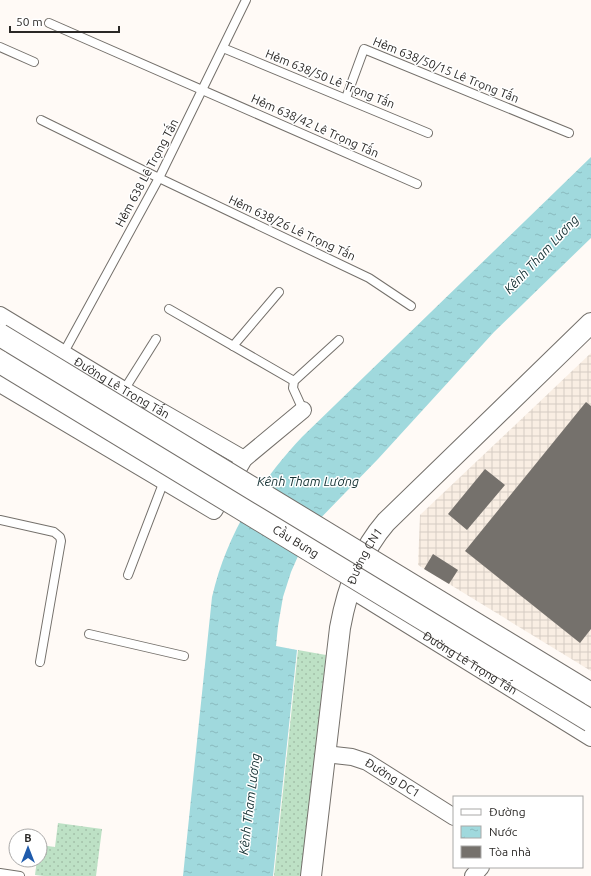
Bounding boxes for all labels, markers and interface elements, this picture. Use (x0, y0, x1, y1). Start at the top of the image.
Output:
scale bar (10, 8, 119, 34)
text: 50 m (16, 15, 43, 28)
street label: Hẻm 638/50/15 Lê Trọng Tấn (371, 33, 521, 106)
street label: Hẻm 638/50 Lê Trọng Tấn (263, 46, 397, 111)
street label: Hẻm 638/42 Lê Trọng Tấn (249, 91, 381, 160)
street label: Hẻm 638 Lê Trọng Tấn (112, 116, 181, 229)
street label: Hẻm 638/26 Lê Trọng Tấn (226, 192, 358, 264)
water label: Kênh Tham Lương (501, 212, 581, 296)
street label: Đường Lê Trọng Tấn (72, 354, 172, 421)
water label: Kênh Tham Lương (257, 474, 359, 488)
street label: Cầu Bưng (271, 522, 321, 560)
street label: Đường CN1 (345, 525, 385, 586)
street label: Đường Lê Trọng Tấn (421, 629, 520, 697)
water label: Kênh Tham Lương (236, 752, 262, 856)
street label: Đường DC1 (363, 756, 422, 800)
legend (453, 796, 583, 868)
text: Đường (489, 805, 526, 818)
text: Nước (489, 825, 518, 838)
north arrow (8, 828, 48, 868)
text: B (24, 832, 32, 844)
text: Tòa nhà (489, 845, 531, 858)

